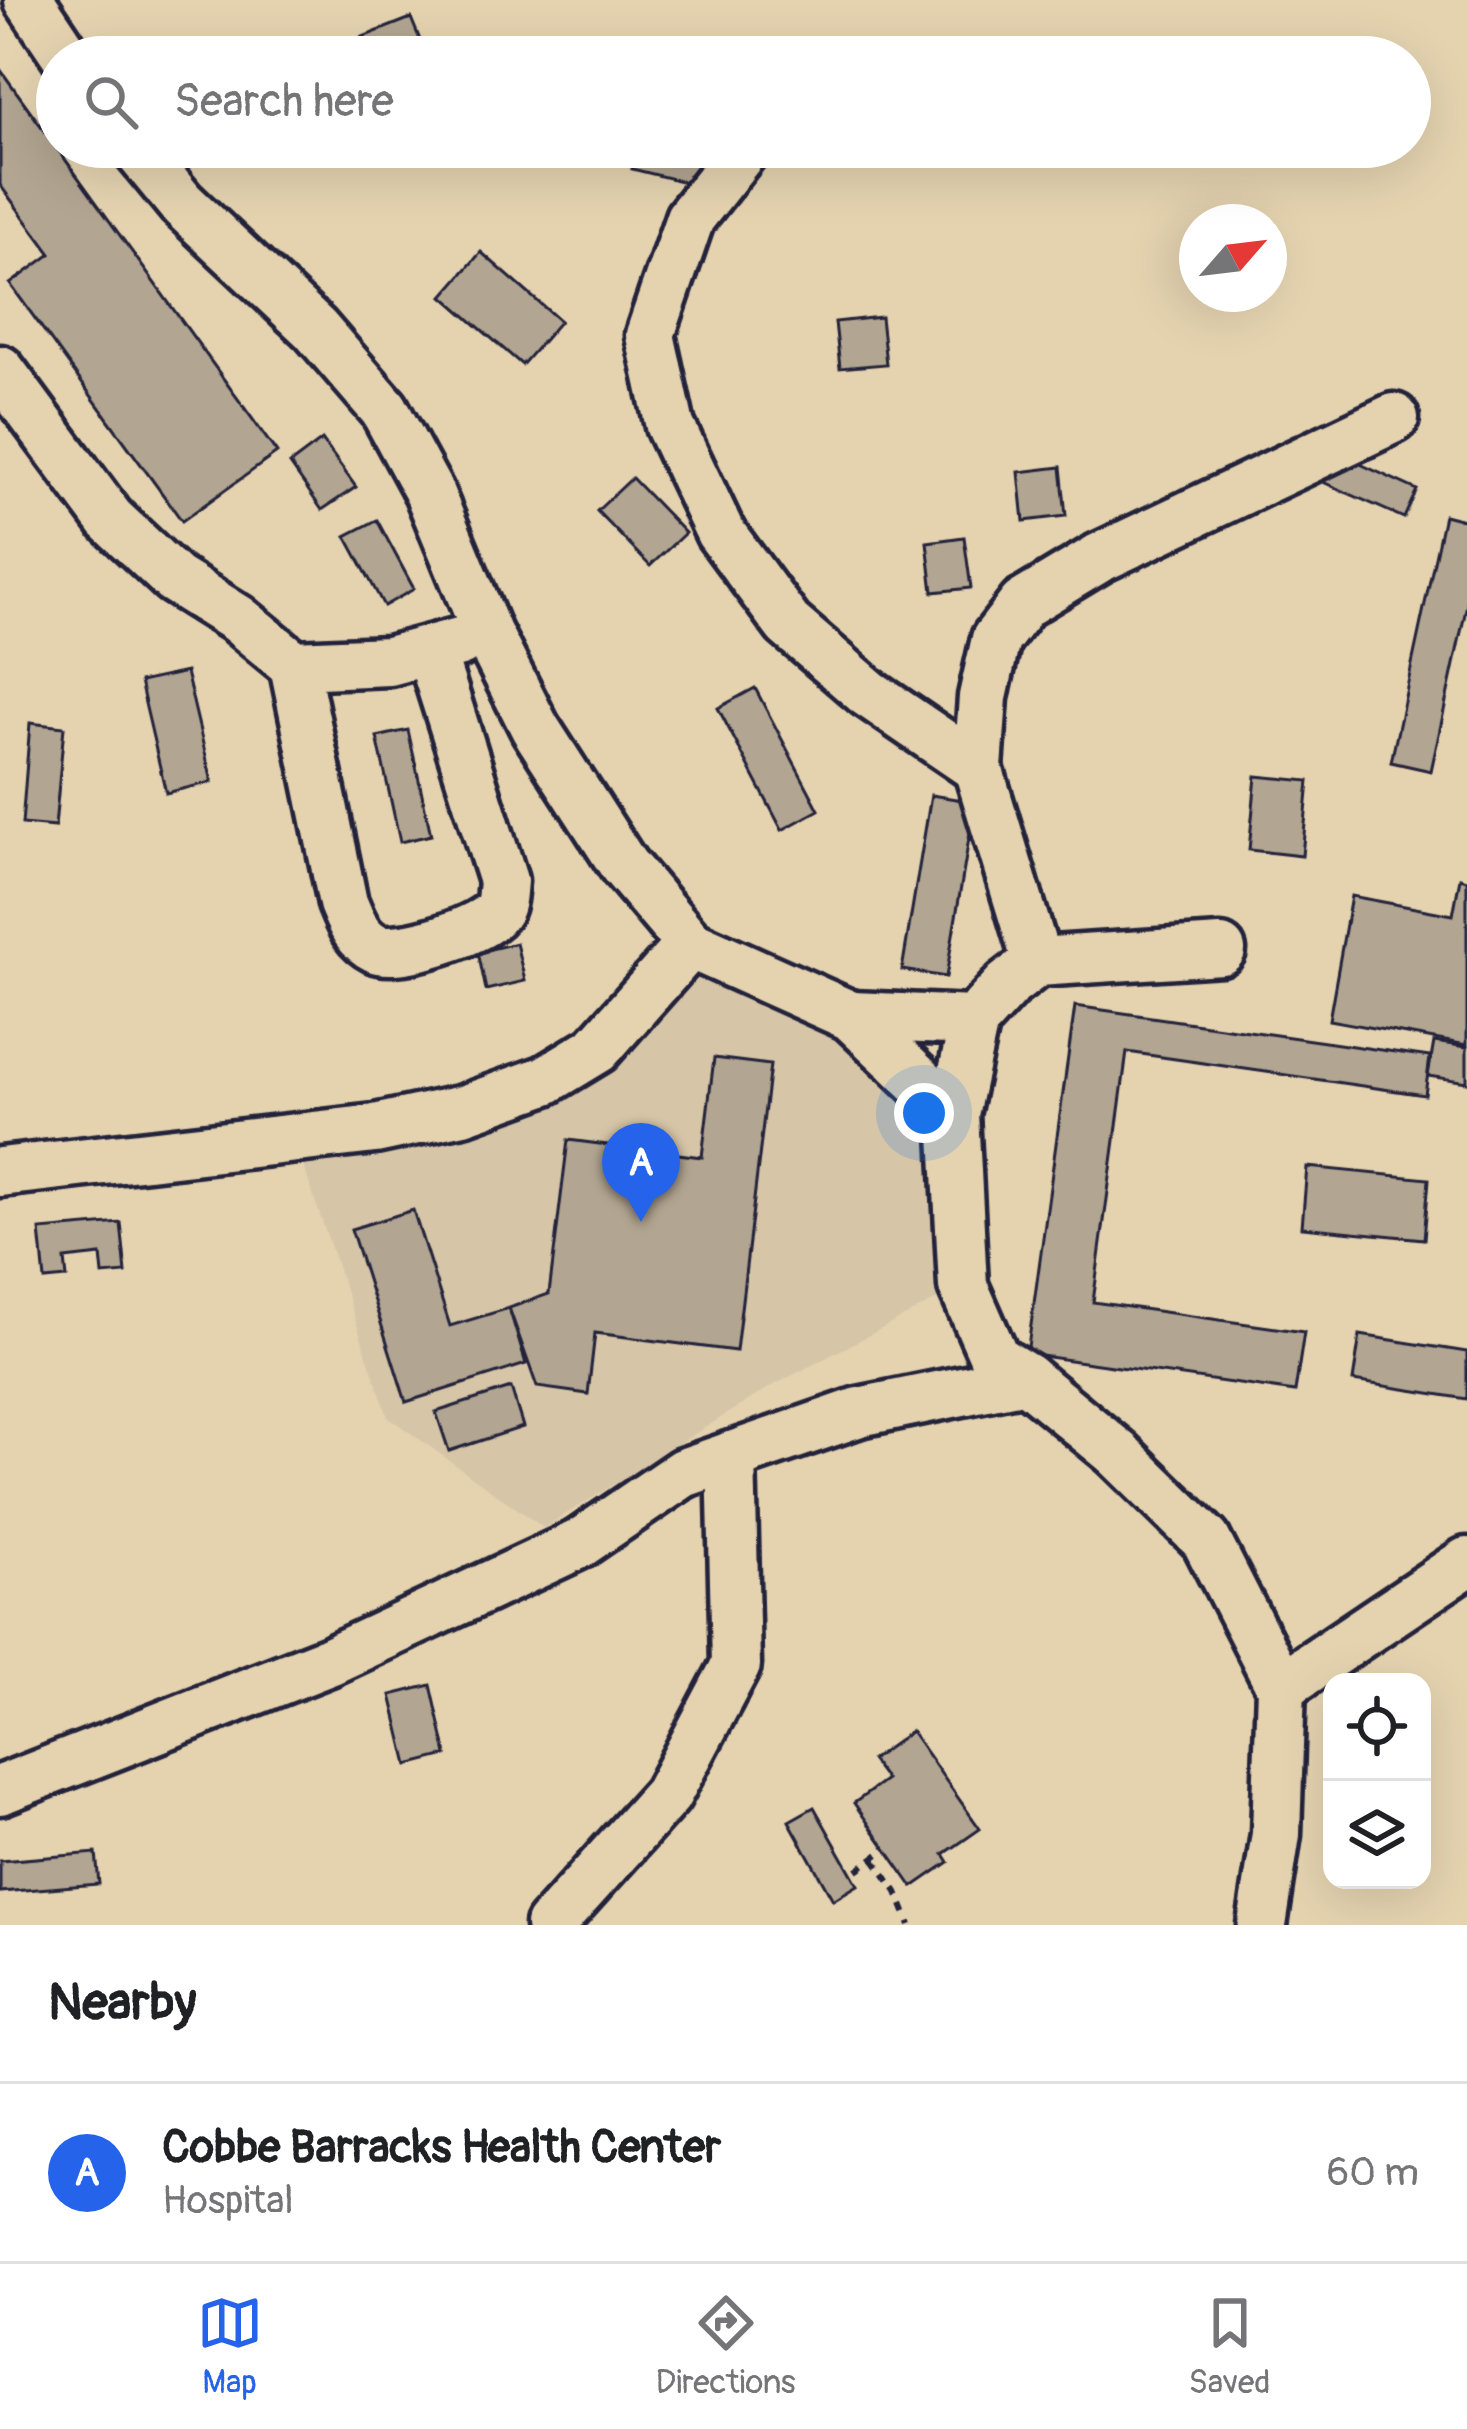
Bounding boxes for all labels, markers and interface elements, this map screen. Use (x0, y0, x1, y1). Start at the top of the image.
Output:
search box (36, 36, 1431, 168)
icon: search (78, 69, 144, 135)
text: Search here (174, 74, 394, 130)
north arrow (1179, 204, 1287, 312)
your location (894, 1083, 954, 1143)
pin: A (602, 1123, 680, 1222)
map controls (1323, 1673, 1431, 1889)
button: locate (1323, 1673, 1431, 1781)
button: layers (1323, 1781, 1431, 1889)
text: Nearby (48, 1971, 196, 2035)
text: Cobbe Barracks Health Center (162, 2120, 721, 2176)
text: A (74, 2148, 100, 2197)
text: 60 m (1327, 2148, 1419, 2197)
text: Hospital (162, 2176, 294, 2225)
tab: Map (197, 2290, 263, 2403)
tab: Directions (656, 2290, 796, 2403)
tab: Saved (1189, 2290, 1270, 2403)

